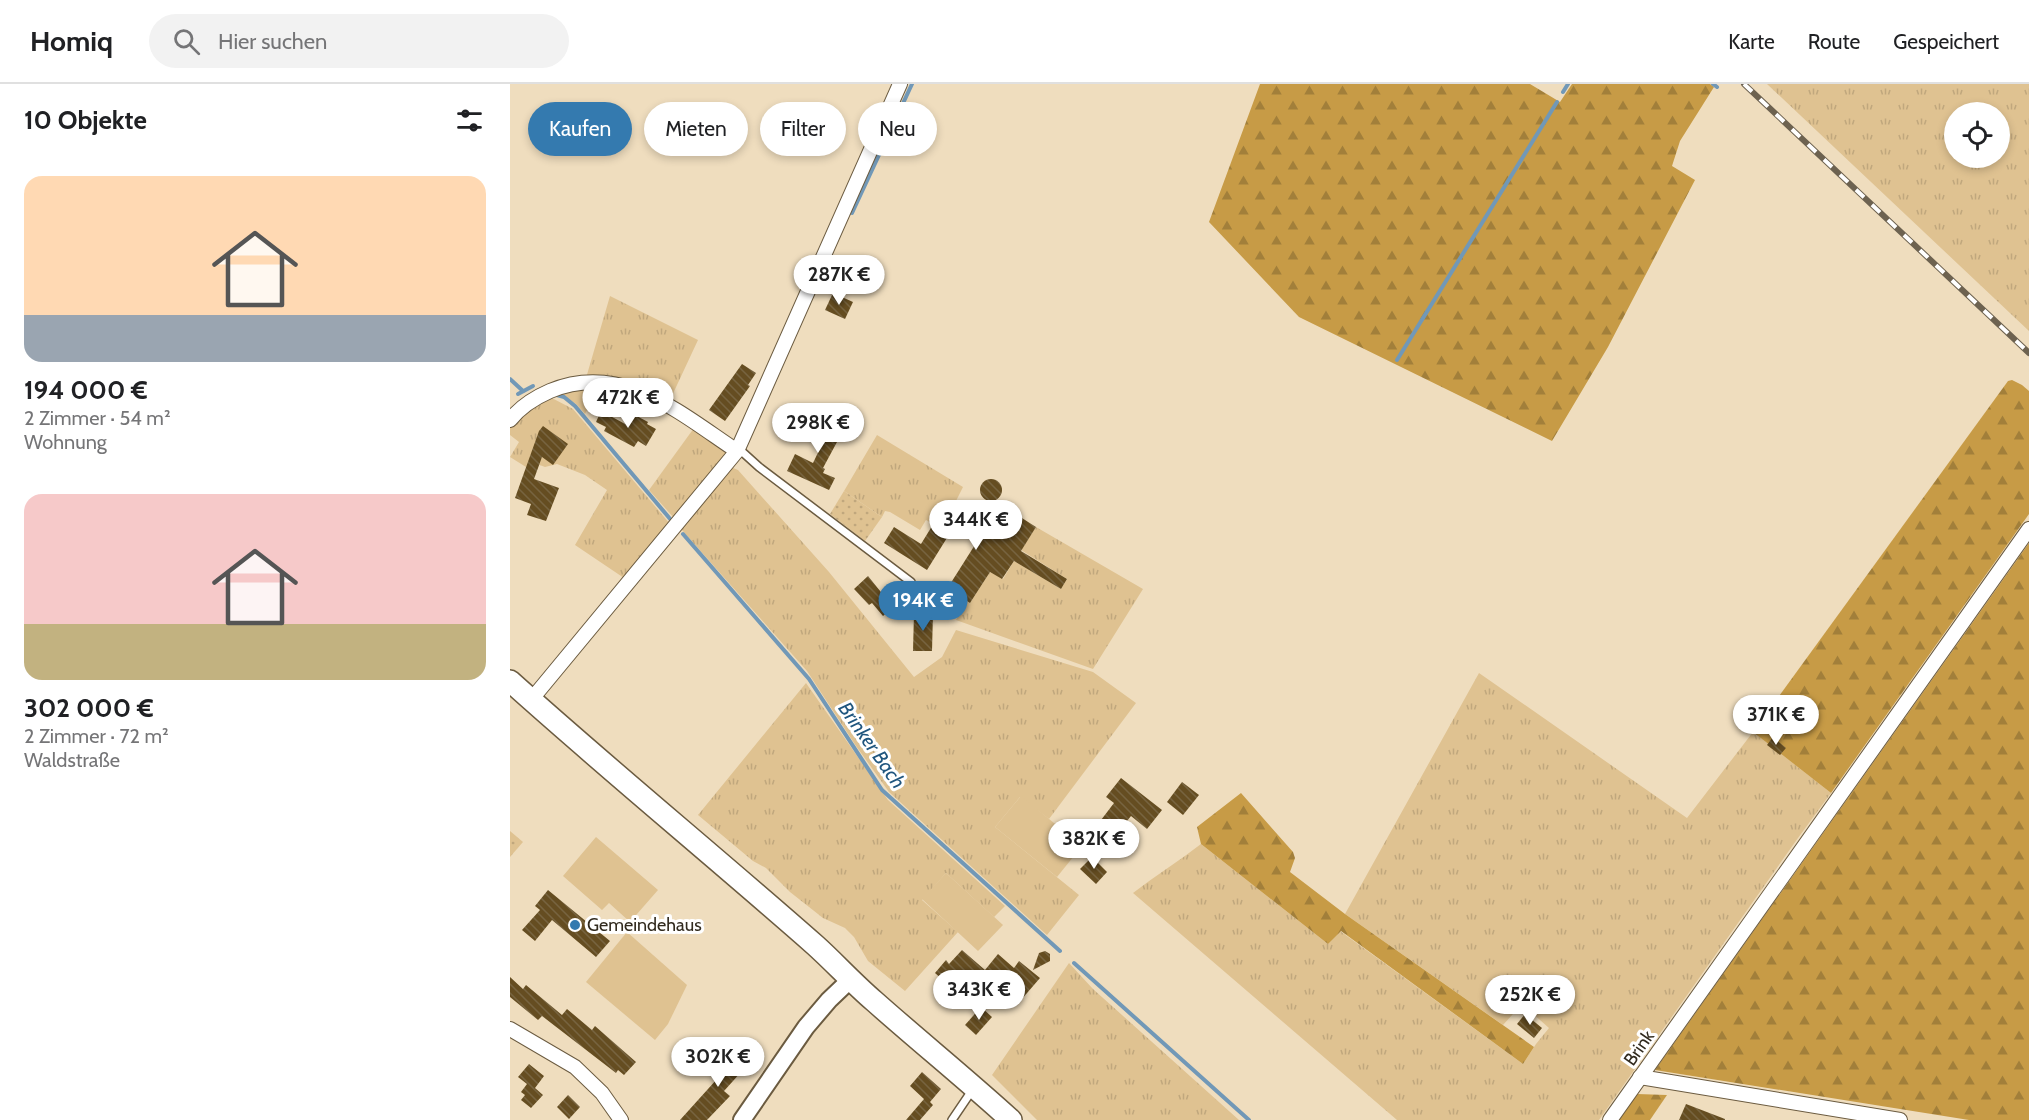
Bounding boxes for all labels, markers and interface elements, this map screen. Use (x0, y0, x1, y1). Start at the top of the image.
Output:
search box (149, 14, 569, 68)
text: Homiq (30, 24, 113, 58)
icon: search (170, 25, 203, 58)
text: Hier suchen (218, 28, 327, 55)
text: Karte (1728, 29, 1775, 54)
text: Route (1808, 29, 1860, 54)
text: Gespeichert (1893, 29, 1999, 54)
chip: Kaufen (528, 102, 632, 156)
chip: Mieten (644, 102, 748, 156)
chip: Filter (760, 102, 846, 156)
chip: Neu (858, 102, 937, 156)
map controls (1944, 102, 2010, 168)
button: locate (1944, 102, 2010, 168)
text: 10 Objekte (24, 104, 147, 136)
icon: filters (453, 104, 486, 137)
icon: home (201, 215, 309, 323)
pin: 287K € (790, 255, 888, 306)
text: 287K € (808, 262, 870, 286)
text: 194 000 € (24, 374, 148, 406)
pin: 472K € (579, 378, 677, 429)
text: 472K € (596, 385, 660, 409)
pin: 298K € (769, 403, 867, 454)
text: 2 Zimmer · 54 m² (24, 406, 171, 430)
text: 298K € (786, 410, 850, 434)
text: Wohnung (24, 430, 107, 454)
pin: 344K € (927, 500, 1025, 551)
text: 344K € (943, 507, 1009, 531)
icon: home (201, 533, 309, 641)
pin: 194K € (874, 581, 972, 632)
text: 194K € (893, 588, 953, 612)
text: 302 000 € (24, 692, 154, 724)
pin: 371K € (1727, 695, 1825, 746)
water label: Brinker Bach (833, 697, 911, 793)
text: 371K € (1747, 702, 1805, 726)
text: 2 Zimmer · 72 m² (24, 724, 169, 748)
text: Waldstraße (24, 748, 120, 772)
pin: 382K € (1045, 819, 1143, 870)
text: 382K € (1062, 826, 1126, 850)
place label: Gemeindehaus (587, 914, 702, 936)
marker: Gemeindehaus (568, 918, 582, 932)
pin: 343K € (930, 970, 1028, 1021)
pin: 252K € (1481, 975, 1579, 1026)
text: 343K € (947, 977, 1011, 1001)
text: 252K € (1499, 982, 1561, 1006)
street label: Brink (1619, 1025, 1660, 1070)
pin: 302K € (669, 1037, 767, 1088)
text: 302K € (685, 1044, 751, 1068)

